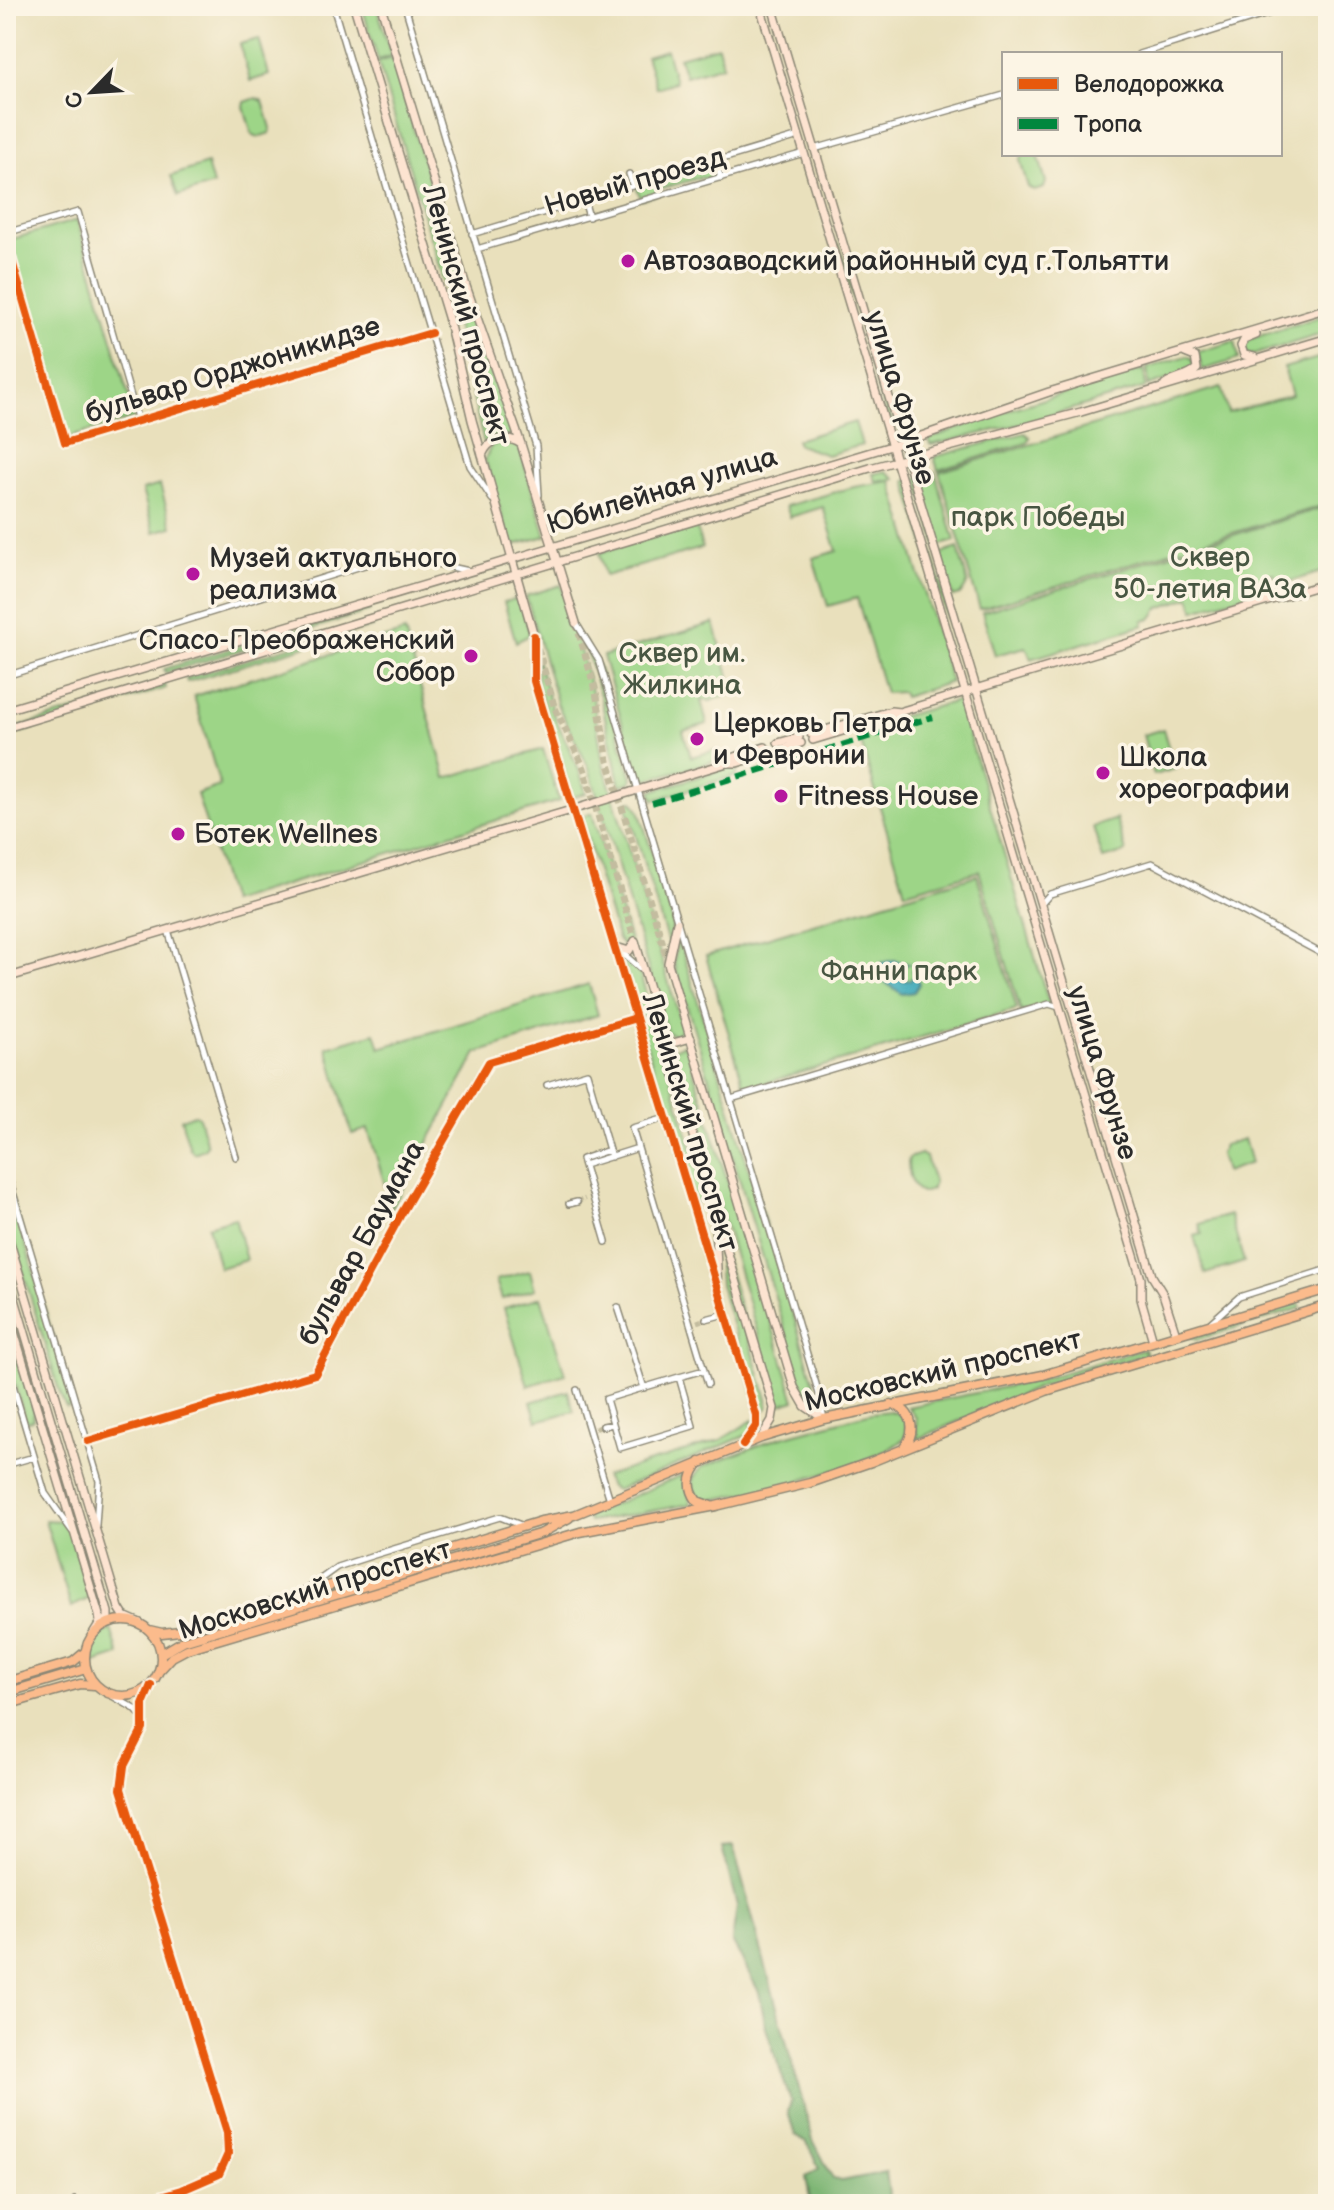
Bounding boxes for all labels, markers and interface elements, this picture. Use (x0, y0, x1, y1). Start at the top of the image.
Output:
north arrow (52, 52, 132, 132)
legend (1002, 52, 1282, 156)
text: Велодорожка (1074, 70, 1224, 99)
text: С (60, 87, 91, 112)
text: Тропа (1074, 110, 1142, 139)
street label: Новый проезд (541, 140, 729, 224)
street label: Ленинский проспект (415, 180, 517, 449)
place label: Автозаводский районный суд г.Тольятти (643, 245, 1169, 278)
marker: Автозаводский районный суд г.Тольятти (619, 252, 637, 270)
street label: улица Фрунзе (858, 307, 942, 489)
street label: бульвар Орджоникидзе (82, 309, 384, 431)
street label: Юбилейная улица (543, 440, 781, 542)
park label: парк Победы (951, 501, 1125, 534)
park label: Сквер 50-летия ВАЗа (1113, 541, 1307, 606)
place label: Музей актуального реализма (209, 542, 457, 607)
marker: Музей актуального реализма (184, 565, 202, 583)
place label: Спасо-Преображенский Собор (139, 624, 455, 689)
park label: Сквер им. Жилкина (619, 637, 745, 702)
marker: Спасо-Преображенский Собор (462, 647, 480, 665)
place label: Церковь Петра и Февронии (713, 707, 913, 772)
marker: Церковь Петра и Февронии (688, 730, 706, 748)
place label: Школа хореографии (1119, 741, 1290, 806)
marker: Школа хореографии (1094, 764, 1112, 782)
place label: Fitness House (797, 780, 979, 813)
marker: Fitness House (772, 787, 790, 805)
place label: Ботек Wellnes (194, 818, 378, 851)
marker: Ботек Wellnes (169, 825, 187, 843)
park label: Фанни парк (821, 955, 977, 988)
street label: улица Фрунзе (1060, 982, 1144, 1164)
street label: Ленинский проспект (635, 988, 745, 1255)
street label: бульвар Баумана (292, 1135, 432, 1351)
street label: Московский проспект (801, 1323, 1085, 1419)
street label: Московский проспект (175, 1533, 455, 1647)

